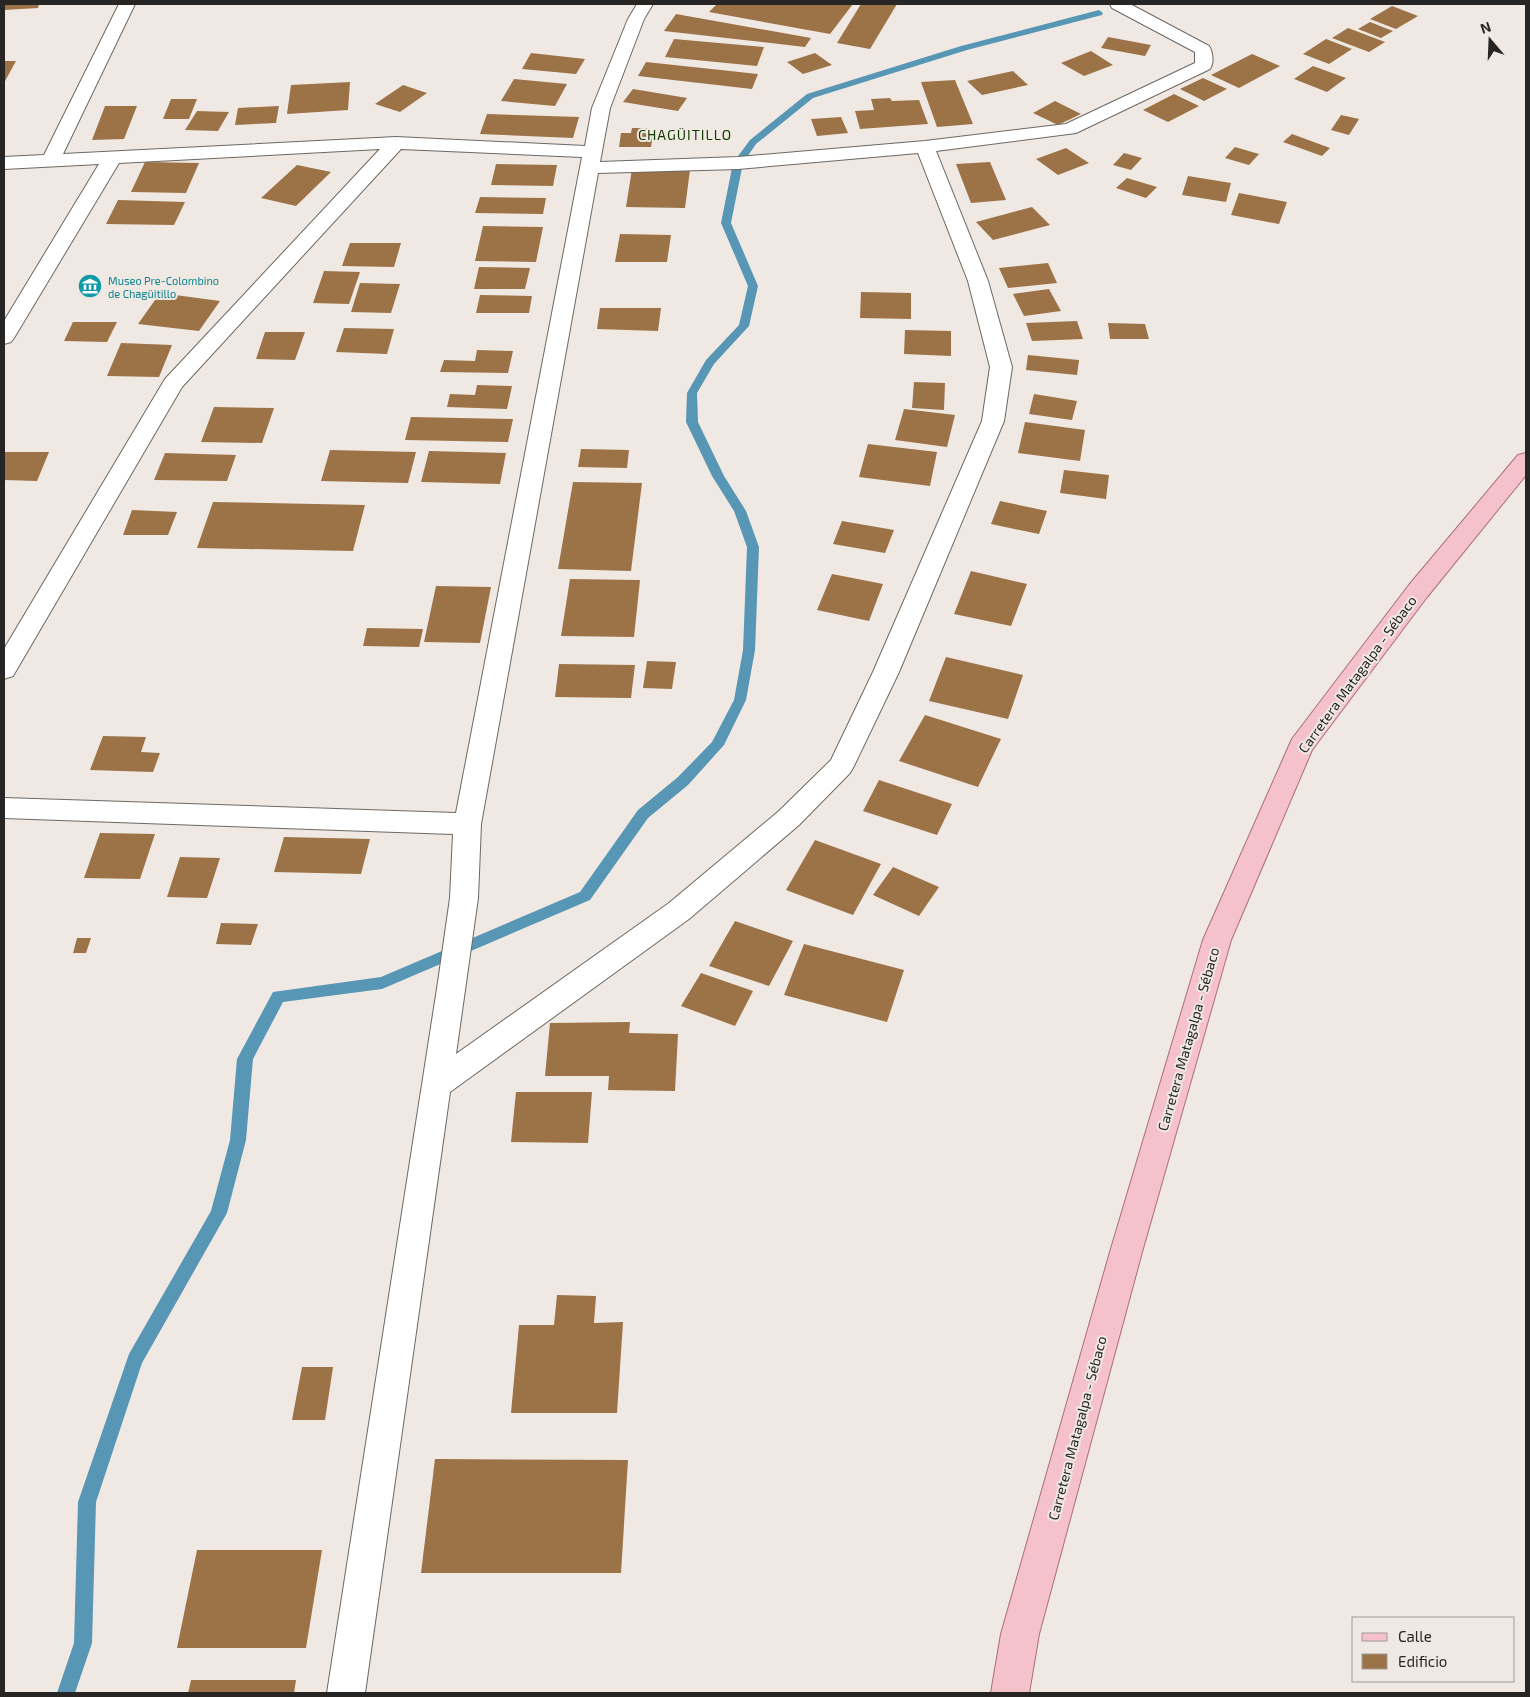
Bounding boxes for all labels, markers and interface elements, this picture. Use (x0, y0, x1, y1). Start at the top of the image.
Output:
north arrow (1465, 15, 1515, 65)
text: N (1478, 18, 1493, 37)
district label: CHAGÜITILLO (638, 126, 732, 143)
museum icon: Museo Pre-Colombino de Chagüitillo (77, 273, 103, 299)
place label: Museo Pre-Colombino de Chagüitillo (108, 274, 219, 300)
street label: Carretera Matagalpa - Sébaco (1294, 592, 1420, 756)
street label: Carretera Matagalpa - Sébaco (1154, 945, 1222, 1133)
street label: Carretera Matagalpa - Sébaco (1044, 1334, 1110, 1522)
legend (1352, 1617, 1515, 1682)
text: Calle (1398, 1627, 1432, 1645)
text: Edificio (1398, 1652, 1447, 1670)

